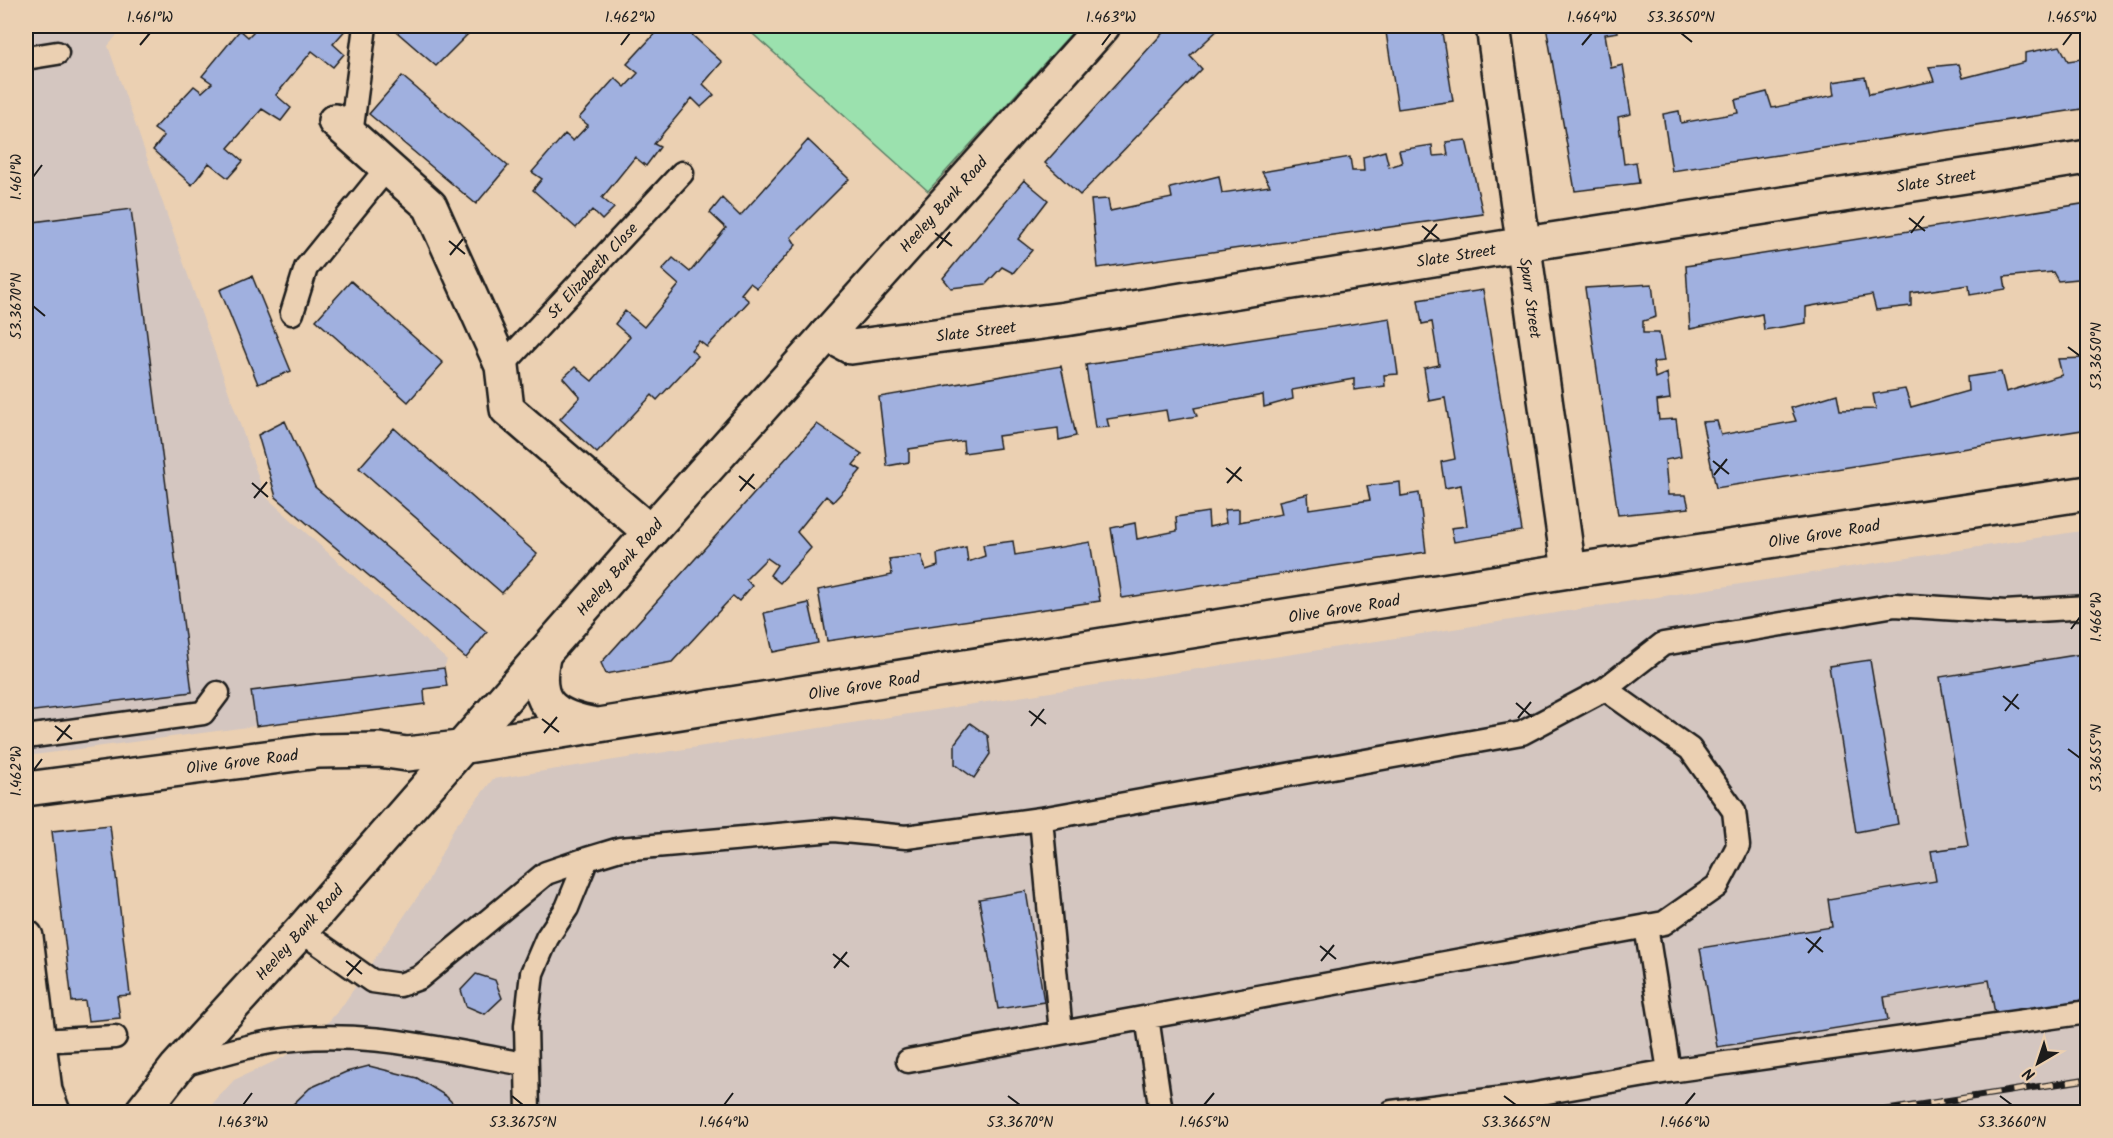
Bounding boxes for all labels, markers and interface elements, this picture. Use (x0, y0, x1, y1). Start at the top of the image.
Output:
text: 1.461°W (127, 6, 173, 30)
text: 1.462°W (605, 6, 655, 30)
text: 1.463°W (1086, 6, 1136, 30)
text: 1.464°W (1567, 6, 1617, 30)
text: 53.3650°N (1647, 6, 1715, 30)
text: 1.465°W (2047, 6, 2097, 30)
street label: Heeley Bank Road (894, 150, 995, 259)
text: 1.461°W (5, 154, 29, 200)
street label: Slate Street (1895, 163, 1979, 200)
street label: St Elizabeth Close (542, 217, 645, 325)
street label: Slate Street (1415, 238, 1499, 275)
street label: Spurr Street (1511, 256, 1548, 341)
text: 53.3670°N (5, 273, 29, 339)
street label: Slate Street (935, 315, 1018, 350)
text: 53.3650°N (2085, 322, 2109, 390)
street label: Heeley Bank Road (571, 513, 670, 622)
street label: Olive Grove Road (1767, 513, 1883, 556)
street label: Olive Grove Road (1287, 588, 1403, 631)
text: 1.466°W (2085, 592, 2109, 642)
street label: Olive Grove Road (807, 665, 923, 708)
text: 53.3655°N (2085, 724, 2109, 792)
street label: Olive Grove Road (185, 743, 301, 782)
text: 1.462°W (5, 746, 29, 796)
street label: Heeley Bank Road (250, 878, 351, 987)
north arrow (2008, 1033, 2068, 1093)
text: N (2018, 1061, 2041, 1086)
text: 1.463°W (218, 1111, 268, 1135)
text: 53.3675°N (489, 1111, 557, 1135)
text: 1.464°W (699, 1111, 749, 1135)
text: 53.3670°N (987, 1111, 1053, 1135)
text: 1.465°W (1179, 1111, 1229, 1135)
text: 53.3665°N (1482, 1111, 1550, 1135)
text: 1.466°W (1660, 1111, 1710, 1135)
text: 53.3660°N (1978, 1111, 2046, 1135)

